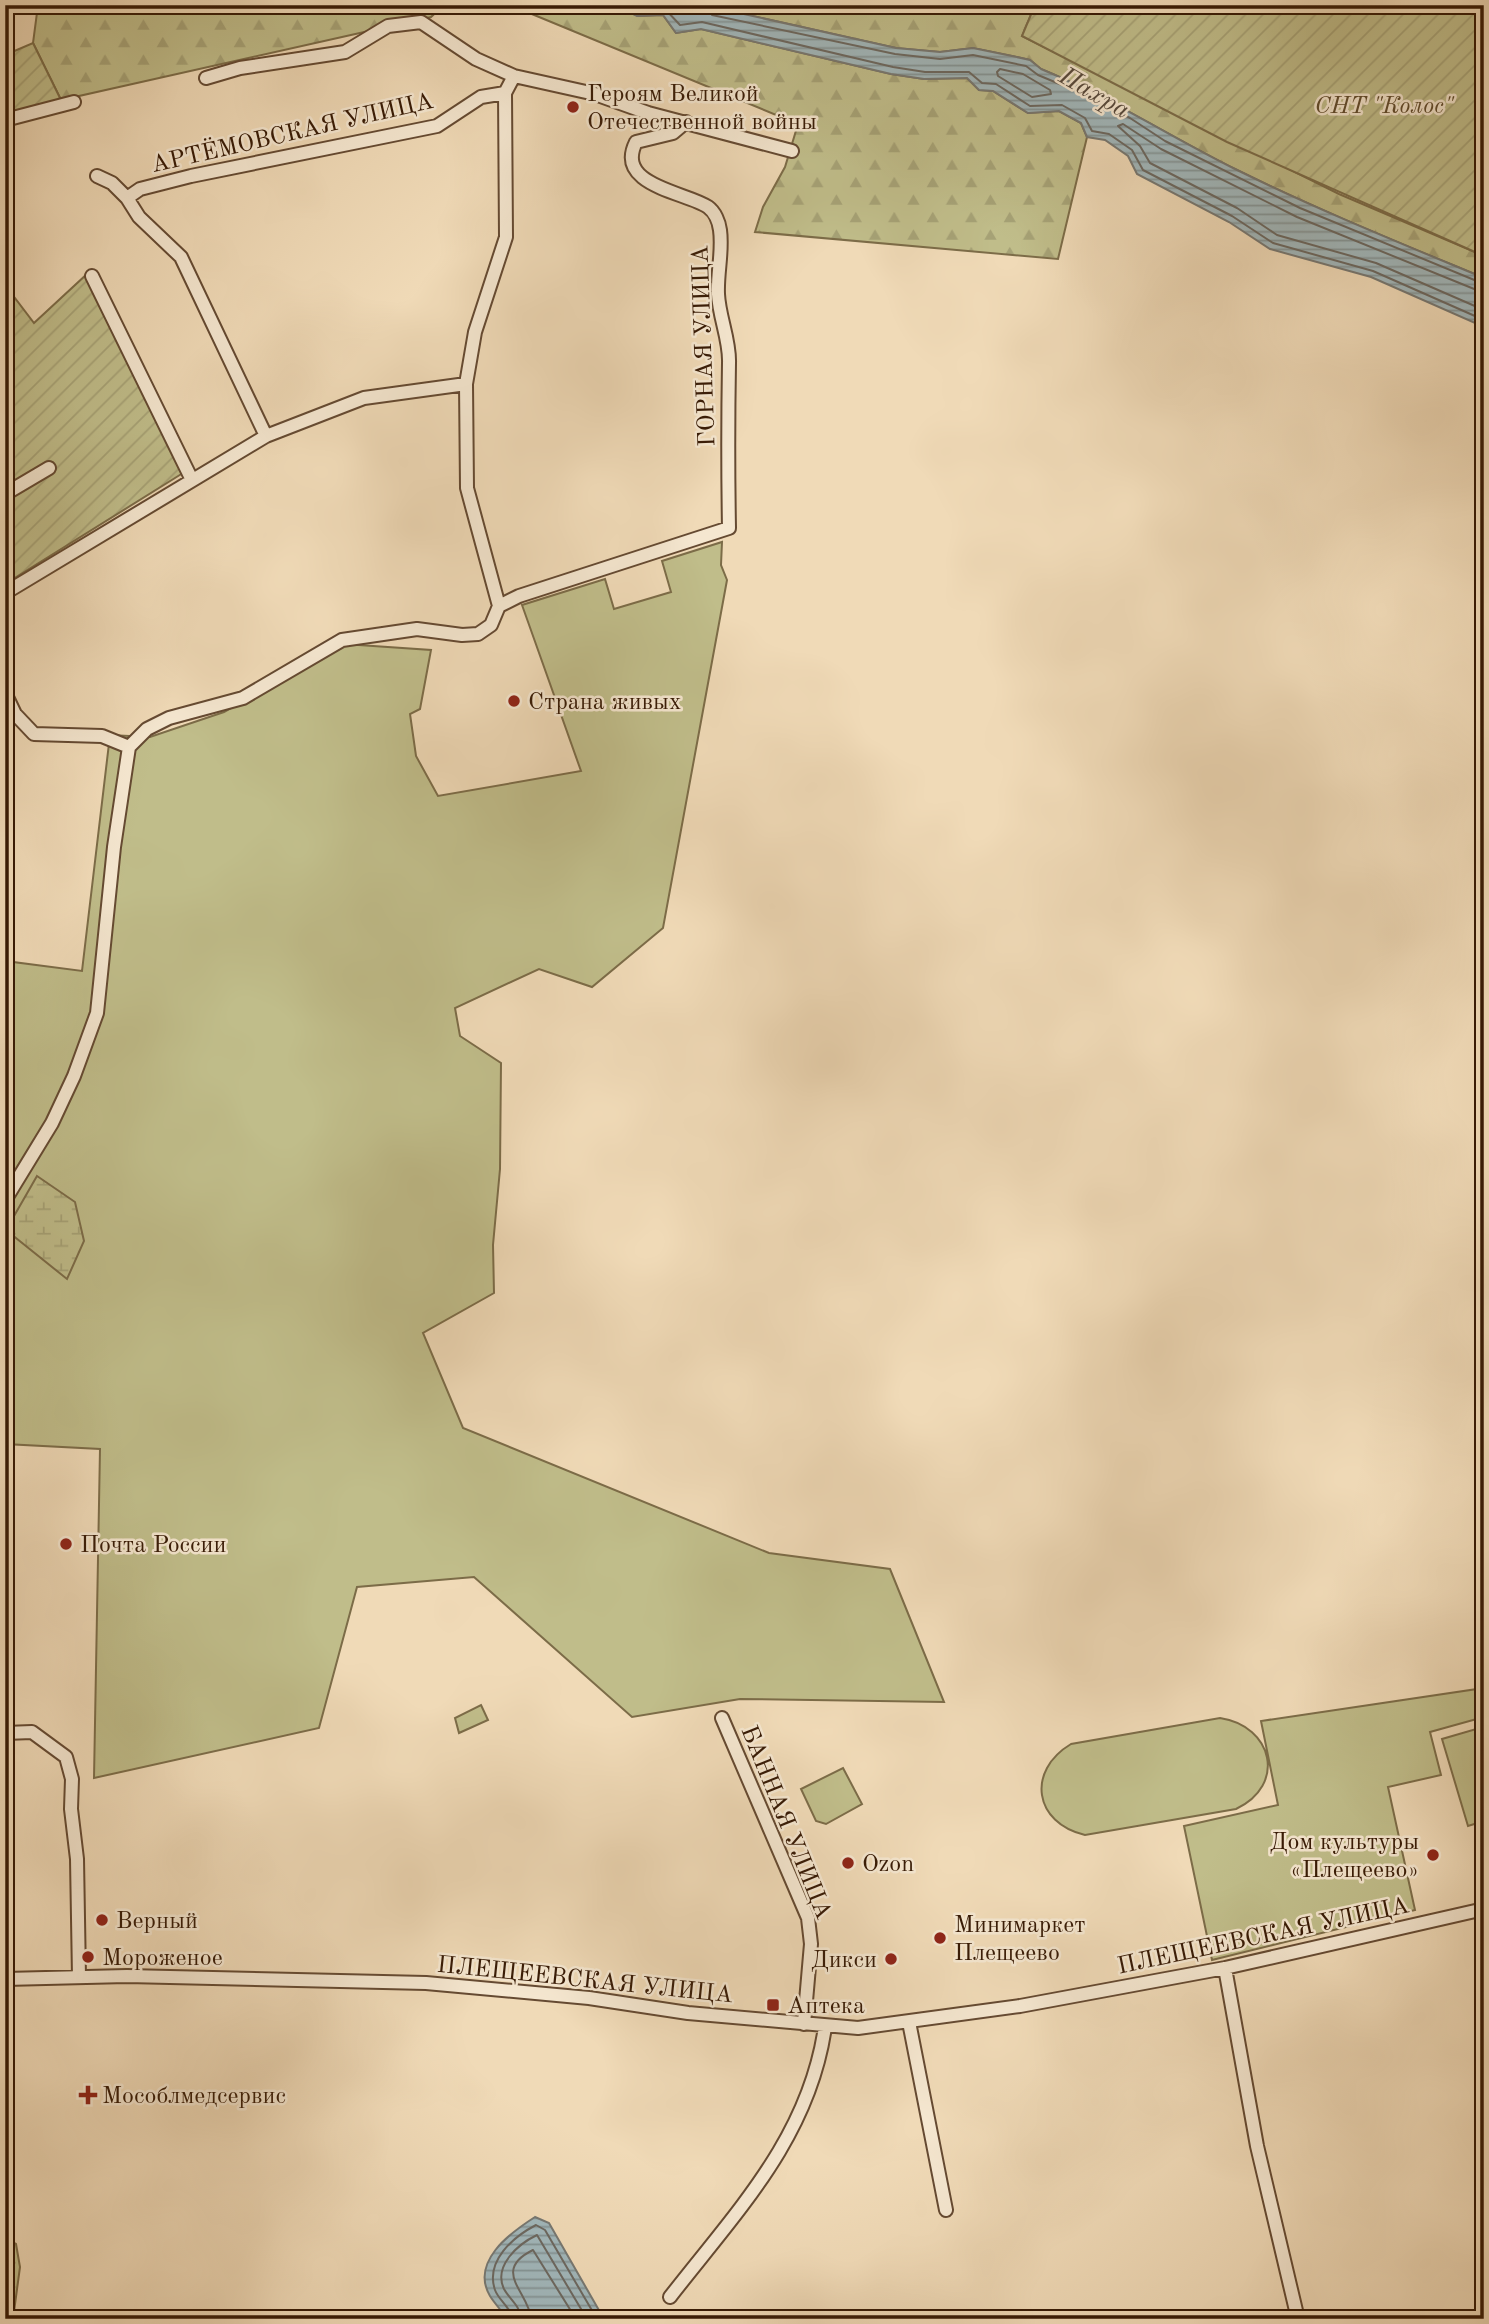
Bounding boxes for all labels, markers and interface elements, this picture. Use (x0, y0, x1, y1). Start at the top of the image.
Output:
water label: Пахра (1053, 63, 1134, 124)
place label: Героям Великой Отечественной войны (587, 83, 817, 135)
street label: АРТЁМОВСКАЯ УЛИЦА (148, 87, 436, 178)
park label: СНТ "Колос" (1314, 95, 1455, 119)
marker: Героям Великой Отечественной войны (565, 99, 581, 115)
street label: ГОРНАЯ УЛИЦА (689, 245, 721, 447)
place label: Страна живых (528, 691, 681, 715)
marker: Страна живых (506, 693, 522, 709)
place label: Почта России (80, 1534, 226, 1558)
marker: Почта России (58, 1536, 74, 1552)
street label: БАННАЯ УЛИЦА (735, 1723, 835, 1923)
place label: Дом культуры «Плещеево» (1270, 1831, 1419, 1883)
marker: Дом культуры «Плещеево» (1425, 1847, 1441, 1863)
place label: Ozon (862, 1853, 914, 1877)
marker: Ozon (840, 1855, 856, 1871)
street label: ПЛЕЩЕЕВСКАЯ УЛИЦА (1115, 1894, 1411, 1980)
place label: Верный (116, 1910, 198, 1934)
marker: Верный (94, 1912, 110, 1928)
place label: Минимаркет Плещеево (954, 1914, 1086, 1966)
marker: Минимаркет Плещеево (932, 1930, 948, 1946)
place label: Мороженое (102, 1947, 223, 1971)
marker: Мороженое (80, 1949, 96, 1965)
place label: Дикси (811, 1949, 877, 1973)
marker: Дикси (883, 1951, 899, 1967)
street label: ПЛЕЩЕЕВСКАЯ УЛИЦА (436, 1954, 734, 2008)
place label: Аптека (787, 1995, 865, 2019)
marker: Аптека (765, 1997, 781, 2013)
place label: Мособлмедсервис (102, 2085, 286, 2109)
marker: Мособлмедсервис (80, 2087, 96, 2103)

